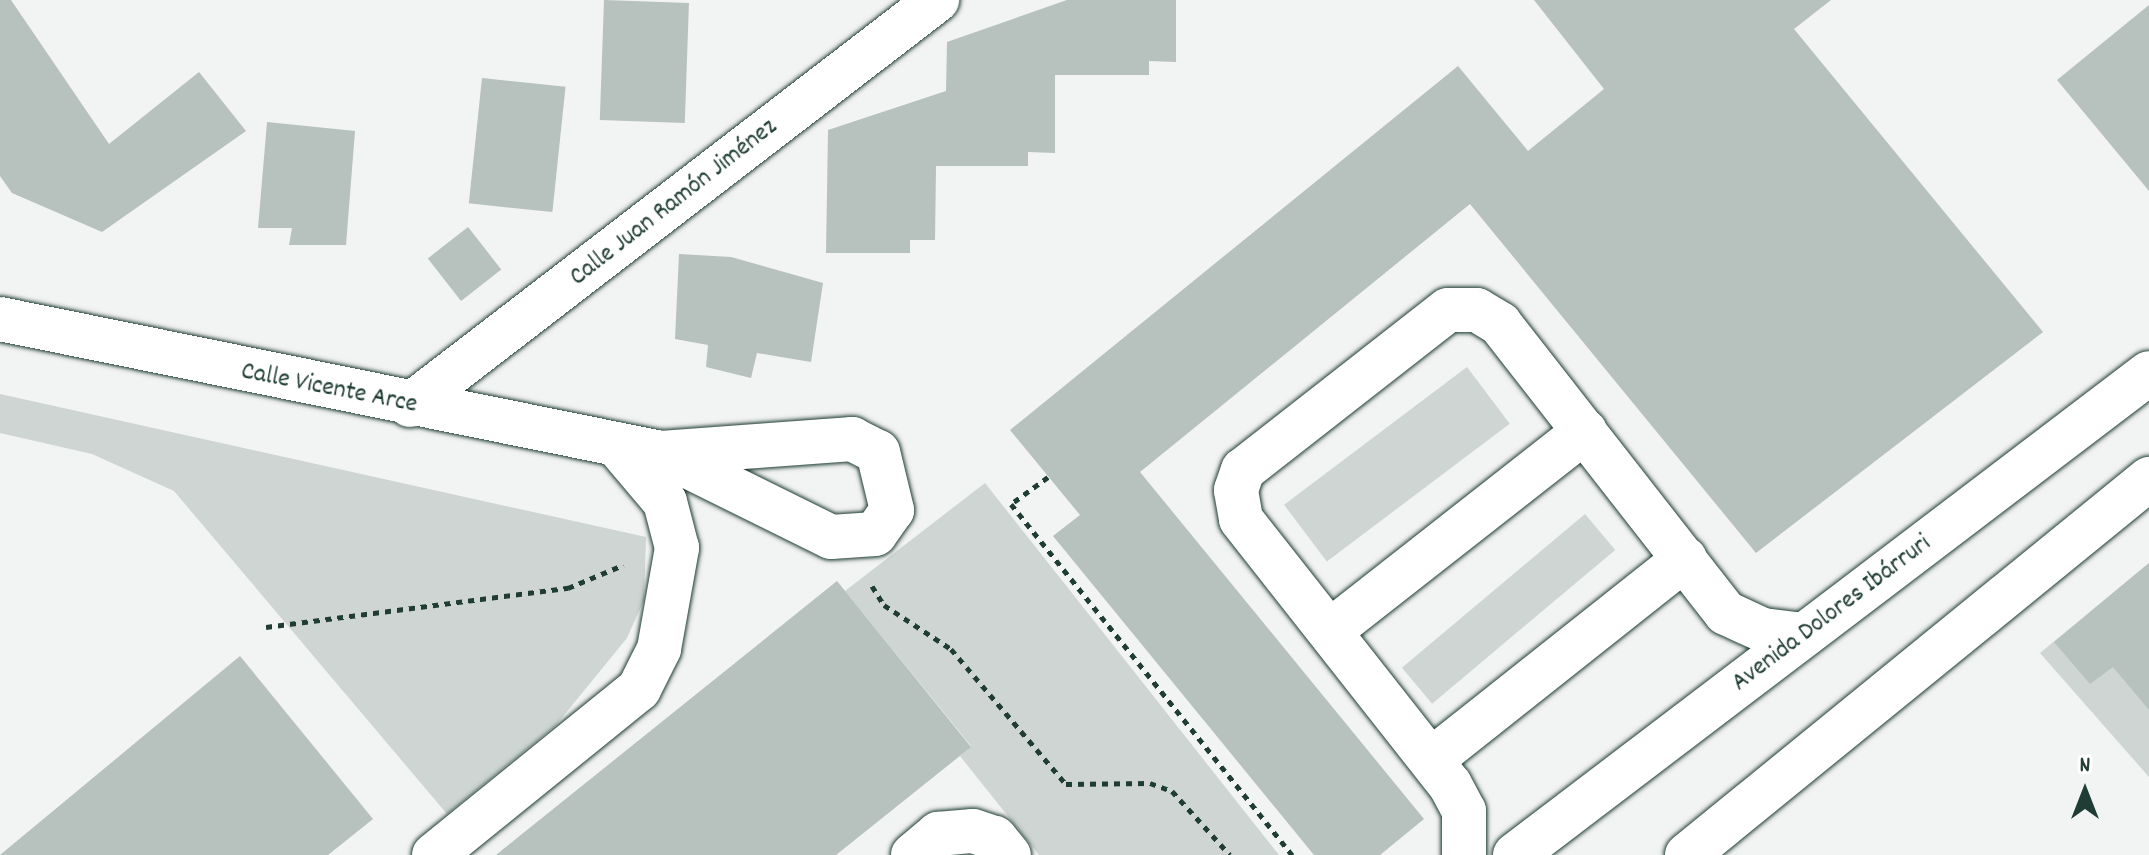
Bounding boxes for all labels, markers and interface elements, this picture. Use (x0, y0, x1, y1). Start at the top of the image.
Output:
street label: Calle Juan Ramón Jiménez (564, 112, 784, 294)
street label: Calle Vicente Arce (238, 357, 420, 421)
street label: Avenida Dolores Ibárruri (1726, 529, 1938, 699)
north arrow (2045, 751, 2125, 831)
text: N (2080, 751, 2090, 782)

